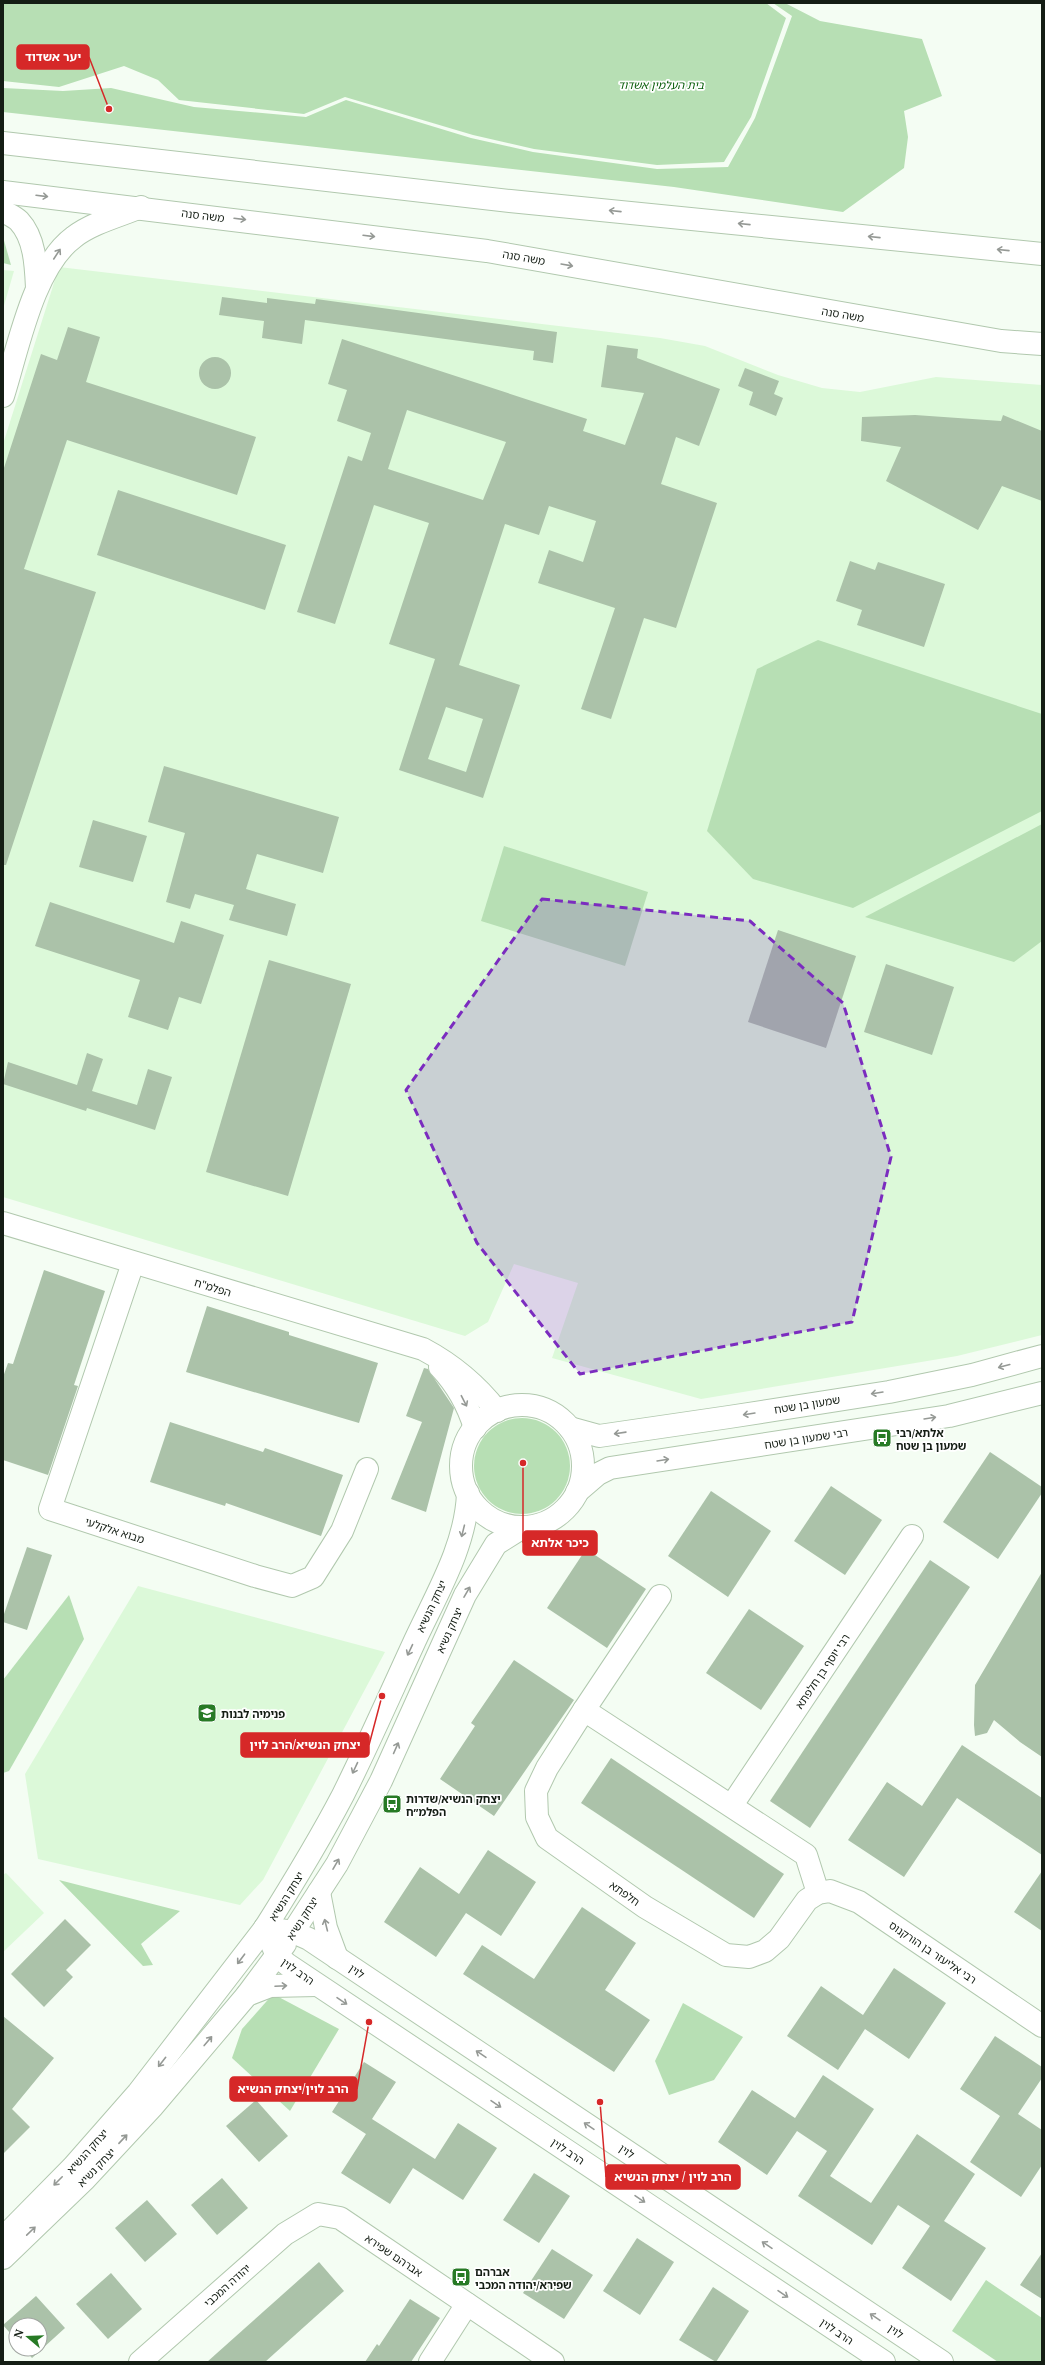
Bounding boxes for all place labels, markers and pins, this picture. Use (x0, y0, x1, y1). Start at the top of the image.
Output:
callout: יער אשדוד (17, 45, 89, 69)
place label: אלתא/רבי שמעון בן שטח (896, 1425, 967, 1453)
bus stop icon: אלתא/רבי שמעון בן שטח (871, 1427, 893, 1449)
callout: כיכר אלתא (523, 1531, 597, 1555)
school or university icon: פנימיה לבנות (196, 1702, 218, 1724)
place label: פנימיה לבנות (221, 1706, 285, 1721)
callout: יצחק הנשיא/הרב לוין (241, 1733, 369, 1757)
place label: יצחק הנשיא/שדרות הפלמ״ח (406, 1791, 501, 1819)
bus stop icon: יצחק הנשיא/שדרות הפלמ״ח (381, 1793, 403, 1815)
callout: הרב לוין/יצחק הנשיא (230, 2077, 357, 2101)
callout: הרב לוין / יצחק הנשיא (606, 2165, 740, 2189)
place label: אברהם שפירא/יהודה המכבי (475, 2264, 572, 2292)
bus stop icon: אברהם שפירא/יהודה המכבי (450, 2266, 472, 2288)

